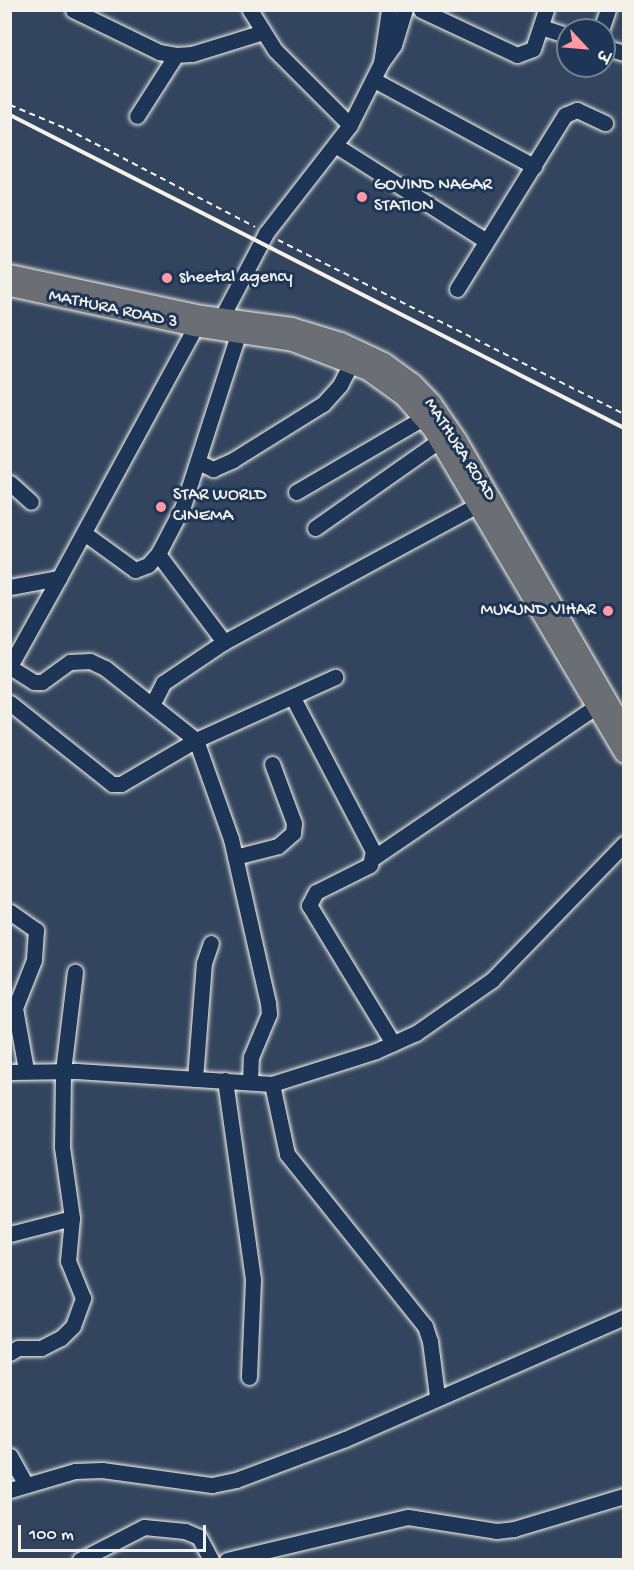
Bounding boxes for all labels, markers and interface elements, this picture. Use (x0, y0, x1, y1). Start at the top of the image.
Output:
north arrow (556, 18, 616, 78)
text: उ (590, 46, 612, 64)
place label: GOVIND NAGAR STATION (374, 176, 492, 219)
marker: GOVIND NAGAR STATION (355, 190, 369, 204)
place label: sheetal agency (179, 267, 292, 289)
marker: sheetal agency (160, 271, 174, 285)
street label: MATHURA ROAD 3 (47, 286, 179, 334)
street label: MATHURA ROAD (418, 395, 500, 505)
place label: STAR WORLD CINEMA (173, 486, 266, 528)
marker: STAR WORLD CINEMA (154, 500, 168, 514)
place label: MUKUND VIHAR (480, 600, 596, 622)
marker: MUKUND VIHAR (601, 604, 615, 618)
scale bar (21, 1513, 208, 1551)
text: 100 m (29, 1525, 74, 1546)

